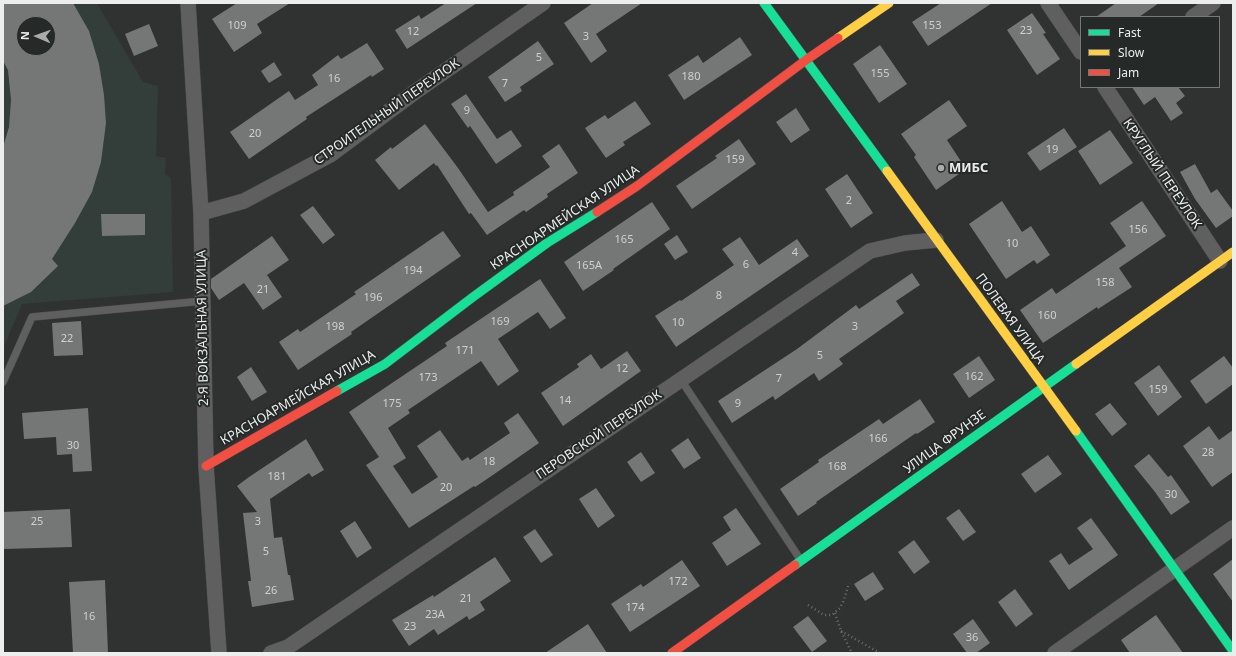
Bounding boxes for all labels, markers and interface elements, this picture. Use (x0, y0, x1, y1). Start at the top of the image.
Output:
north arrow (16, 16, 56, 56)
legend (1080, 16, 1220, 88)
house number: 109 (228, 19, 246, 33)
house number: 153 (923, 19, 941, 33)
house number: 23 (1020, 24, 1032, 38)
text: Fast (1118, 24, 1141, 41)
house number: 12 (407, 25, 419, 39)
house number: 3 (583, 30, 589, 44)
text: N (17, 31, 32, 40)
text: Slow (1118, 44, 1144, 61)
house number: 5 (536, 51, 542, 65)
street label: СТРОИТЕЛЬНЫЙ ПЕРЕУЛОК (311, 56, 463, 168)
text: Jam (1118, 64, 1139, 81)
house number: 155 (871, 67, 889, 81)
house number: 180 (682, 70, 700, 84)
house number: 16 (328, 72, 340, 86)
house number: 7 (502, 77, 508, 91)
house number: 9 (464, 104, 470, 118)
street label: КРУГЛЫЙ ПЕРЕУЛОК (1119, 116, 1205, 232)
house number: 20 (249, 127, 261, 141)
house number: 19 (1046, 143, 1058, 157)
house number: 159 (726, 153, 744, 167)
place label: МИБС (949, 160, 988, 176)
street label: КРАСНОАРМЕЙСКАЯ УЛИЦА (488, 162, 642, 274)
marker: МИБС (936, 163, 946, 173)
house number: 2 (846, 194, 852, 208)
house number: 156 (1129, 223, 1147, 237)
house number: 165 (615, 233, 633, 247)
house number: 10 (1006, 237, 1018, 251)
house number: 4 (792, 246, 798, 260)
street label: 2-Я ВОКЗАЛЬНАЯ УЛИЦА (194, 250, 212, 406)
house number: 6 (743, 258, 749, 272)
house number: 165А (576, 259, 602, 273)
house number: 194 (404, 264, 422, 278)
street label: ПОЛЕВАЯ УЛИЦА (972, 271, 1048, 367)
house number: 158 (1096, 276, 1114, 290)
house number: 21 (257, 283, 269, 297)
house number: 8 (716, 289, 722, 303)
house number: 196 (364, 291, 382, 305)
house number: 160 (1038, 309, 1056, 323)
house number: 169 (491, 315, 509, 329)
house number: 10 (672, 316, 684, 330)
house number: 198 (326, 320, 344, 334)
house number: 3 (852, 320, 858, 334)
house number: 22 (61, 332, 73, 346)
house number: 171 (456, 344, 474, 358)
street label: КРАСНОАРМЕЙСКАЯ УЛИЦА (218, 347, 378, 449)
house number: 5 (817, 349, 823, 363)
house number: 12 (616, 362, 628, 376)
house number: 162 (965, 370, 983, 384)
house number: 173 (419, 371, 437, 385)
house number: 7 (776, 372, 782, 386)
house number: 159 (1149, 383, 1167, 397)
street label: ПЕРОВСКОЙ ПЕРЕУЛОК (533, 387, 665, 483)
house number: 14 (559, 394, 571, 408)
house number: 175 (383, 397, 401, 411)
house number: 9 (735, 397, 741, 411)
street label: УЛИЦА ФРУНЗЕ (901, 407, 989, 477)
house number: 166 (869, 432, 887, 446)
house number: 30 (67, 439, 79, 453)
house number: 28 (1202, 446, 1214, 460)
house number: 18 (483, 455, 495, 469)
house number: 168 (828, 460, 846, 474)
house number: 181 (268, 470, 286, 484)
house number: 20 (440, 481, 452, 495)
house number: 30 (1165, 488, 1177, 502)
house number: 25 (31, 515, 43, 529)
house number: 3 (255, 515, 261, 529)
house number: 5 (263, 545, 269, 559)
house number: 172 (669, 575, 687, 589)
house number: 26 (265, 584, 277, 598)
house number: 21 (460, 592, 472, 606)
house number: 174 (626, 601, 644, 615)
house number: 23А (425, 608, 445, 622)
house number: 16 (83, 610, 95, 624)
house number: 23 (404, 620, 416, 634)
house number: 36 (966, 631, 978, 645)

